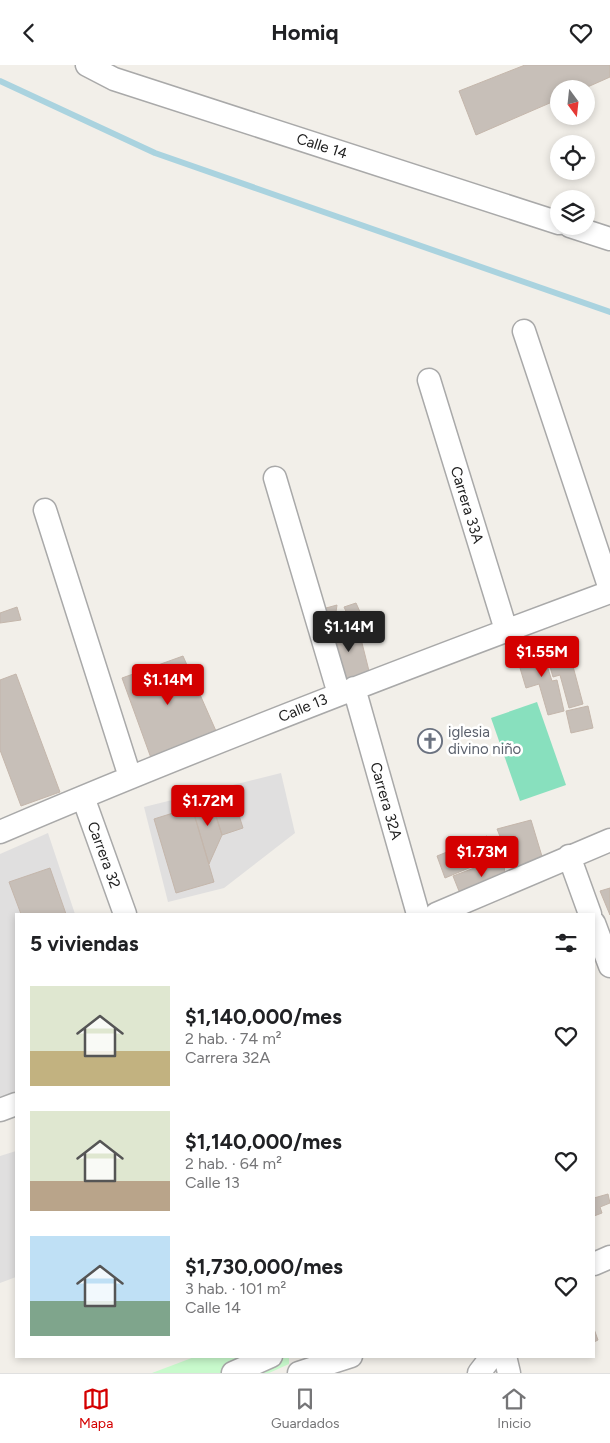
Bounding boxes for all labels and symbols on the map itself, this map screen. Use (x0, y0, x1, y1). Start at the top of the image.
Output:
north arrow (550, 80, 595, 125)
street label: Calle 14 (294, 129, 350, 163)
street label: Carrera 33A (447, 464, 487, 546)
pin: $1.14M (308, 611, 390, 653)
pin: $1.55M (501, 635, 583, 678)
pin: $1.14M (127, 663, 209, 706)
street label: Calle 13 (276, 690, 330, 726)
place label: iglesia divino niño (448, 723, 522, 758)
church icon: iglesia divino niño (417, 728, 443, 754)
street label: Carrera 32A (366, 760, 406, 842)
pin: $1.72M (167, 785, 249, 827)
street label: Carrera 32 (84, 819, 124, 891)
pin: $1.73M (441, 835, 523, 878)

